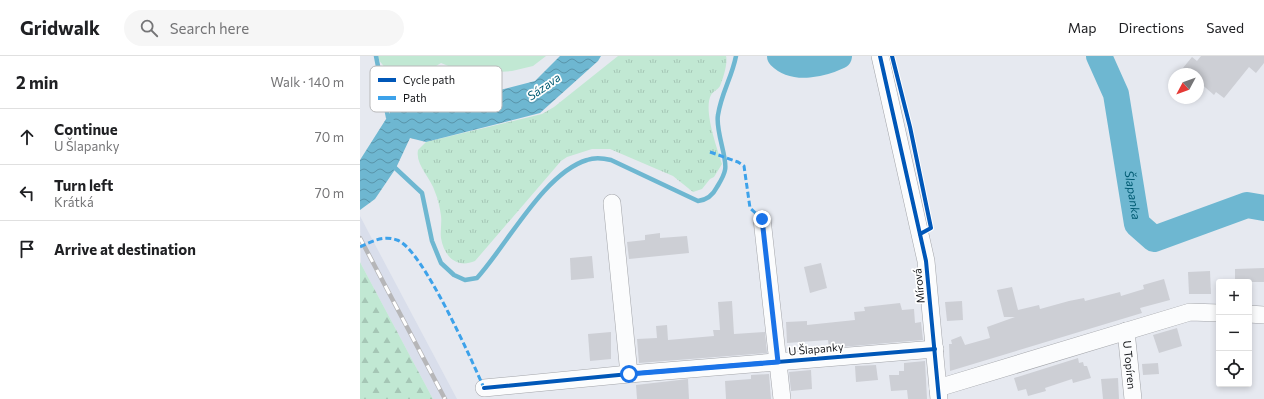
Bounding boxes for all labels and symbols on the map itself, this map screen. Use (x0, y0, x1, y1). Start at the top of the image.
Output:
legend (370, 66, 502, 112)
north arrow (1168, 68, 1204, 104)
water label: Sázava (524, 70, 563, 103)
text: Cycle path (403, 73, 455, 86)
text: Path (403, 91, 426, 104)
water label: Šlapanka (1122, 169, 1144, 220)
route end (753, 210, 771, 228)
street label: Mírová (910, 268, 927, 304)
street label: U Šlapanky (788, 339, 844, 357)
street label: U Topíren (1121, 340, 1139, 390)
route start (620, 365, 638, 383)

